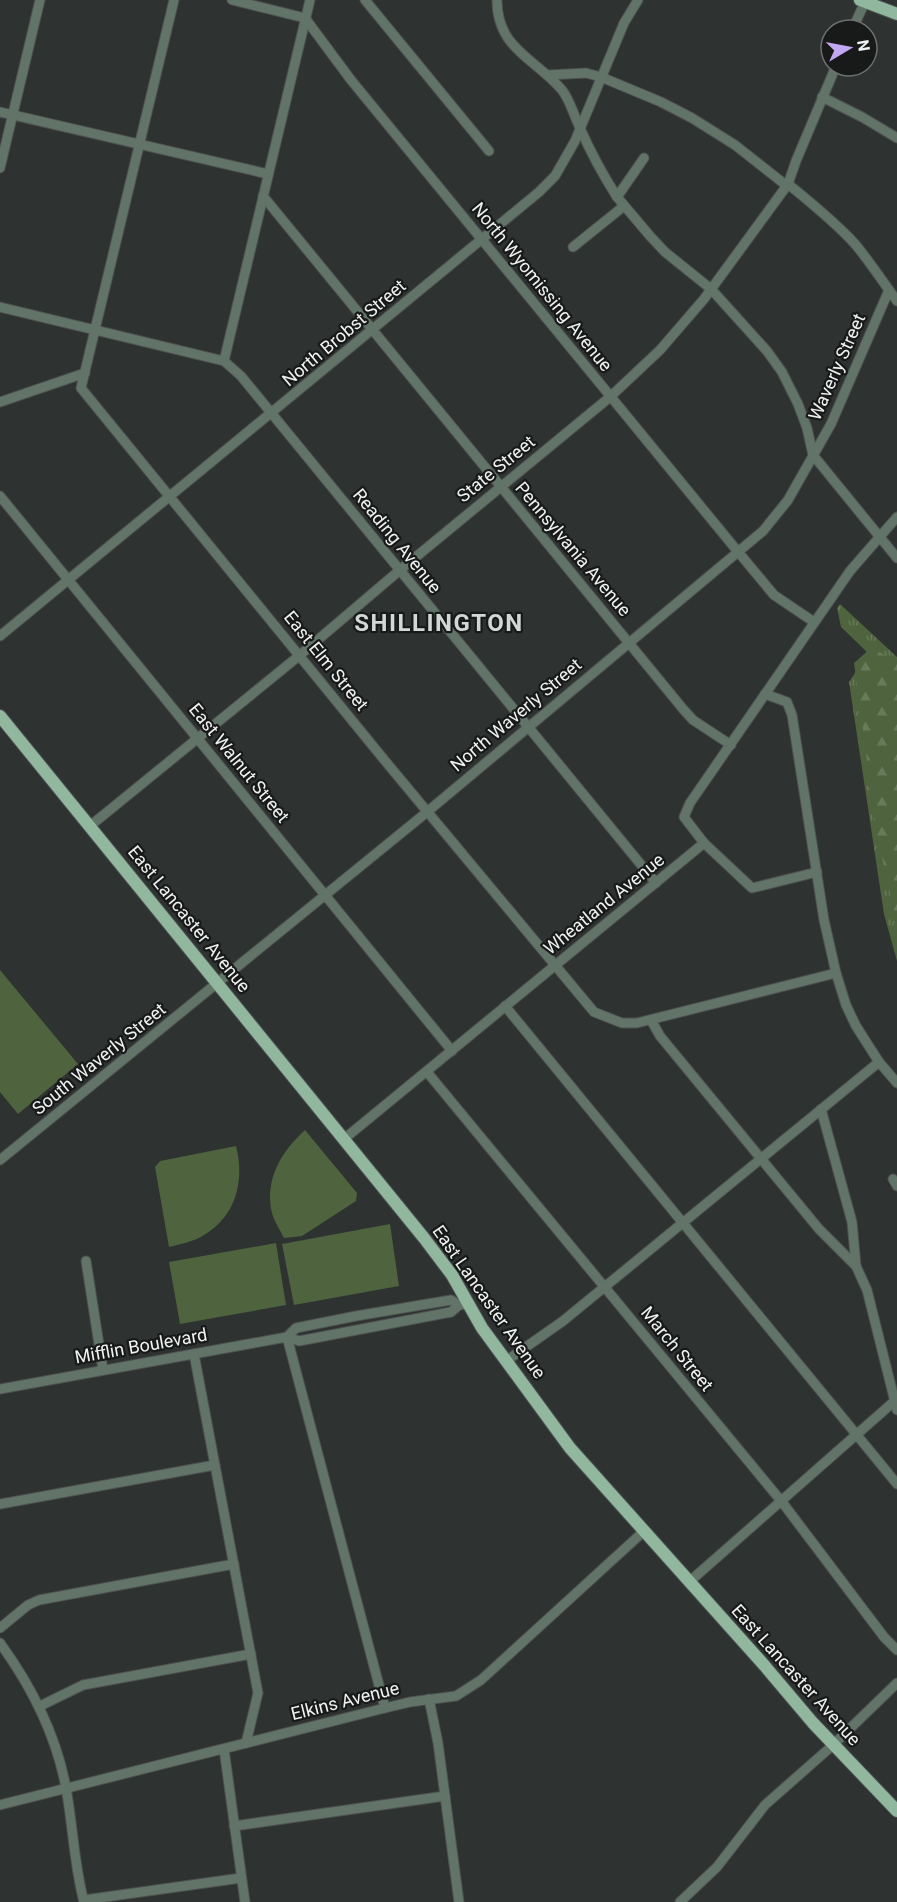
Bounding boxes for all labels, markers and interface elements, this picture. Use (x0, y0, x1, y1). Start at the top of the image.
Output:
north arrow (819, 18, 879, 78)
text: N (853, 38, 874, 53)
street label: North Wyomissing Avenue (468, 198, 617, 375)
street label: North Brobst Street (278, 275, 410, 390)
street label: Waverly Street (804, 310, 869, 423)
street label: State Street (453, 431, 539, 506)
street label: Pennsylvania Avenue (511, 477, 636, 620)
street label: Reading Avenue (349, 484, 446, 597)
street label: East Elm Street (280, 607, 373, 715)
district label: SHILLINGTON (354, 609, 524, 637)
street label: North Waverly Street (446, 654, 585, 775)
street label: East Walnut Street (185, 699, 294, 827)
street label: East Lancaster Avenue (124, 841, 255, 996)
street label: Wheatland Avenue (539, 849, 668, 959)
street label: South Waverly Street (28, 998, 170, 1119)
street label: East Lancaster Avenue (428, 1221, 550, 1382)
street label: March Street (637, 1302, 718, 1395)
street label: Mifflin Boulevard (73, 1324, 209, 1367)
street label: East Lancaster Avenue (728, 1600, 865, 1749)
street label: Elkins Avenue (289, 1677, 401, 1724)

